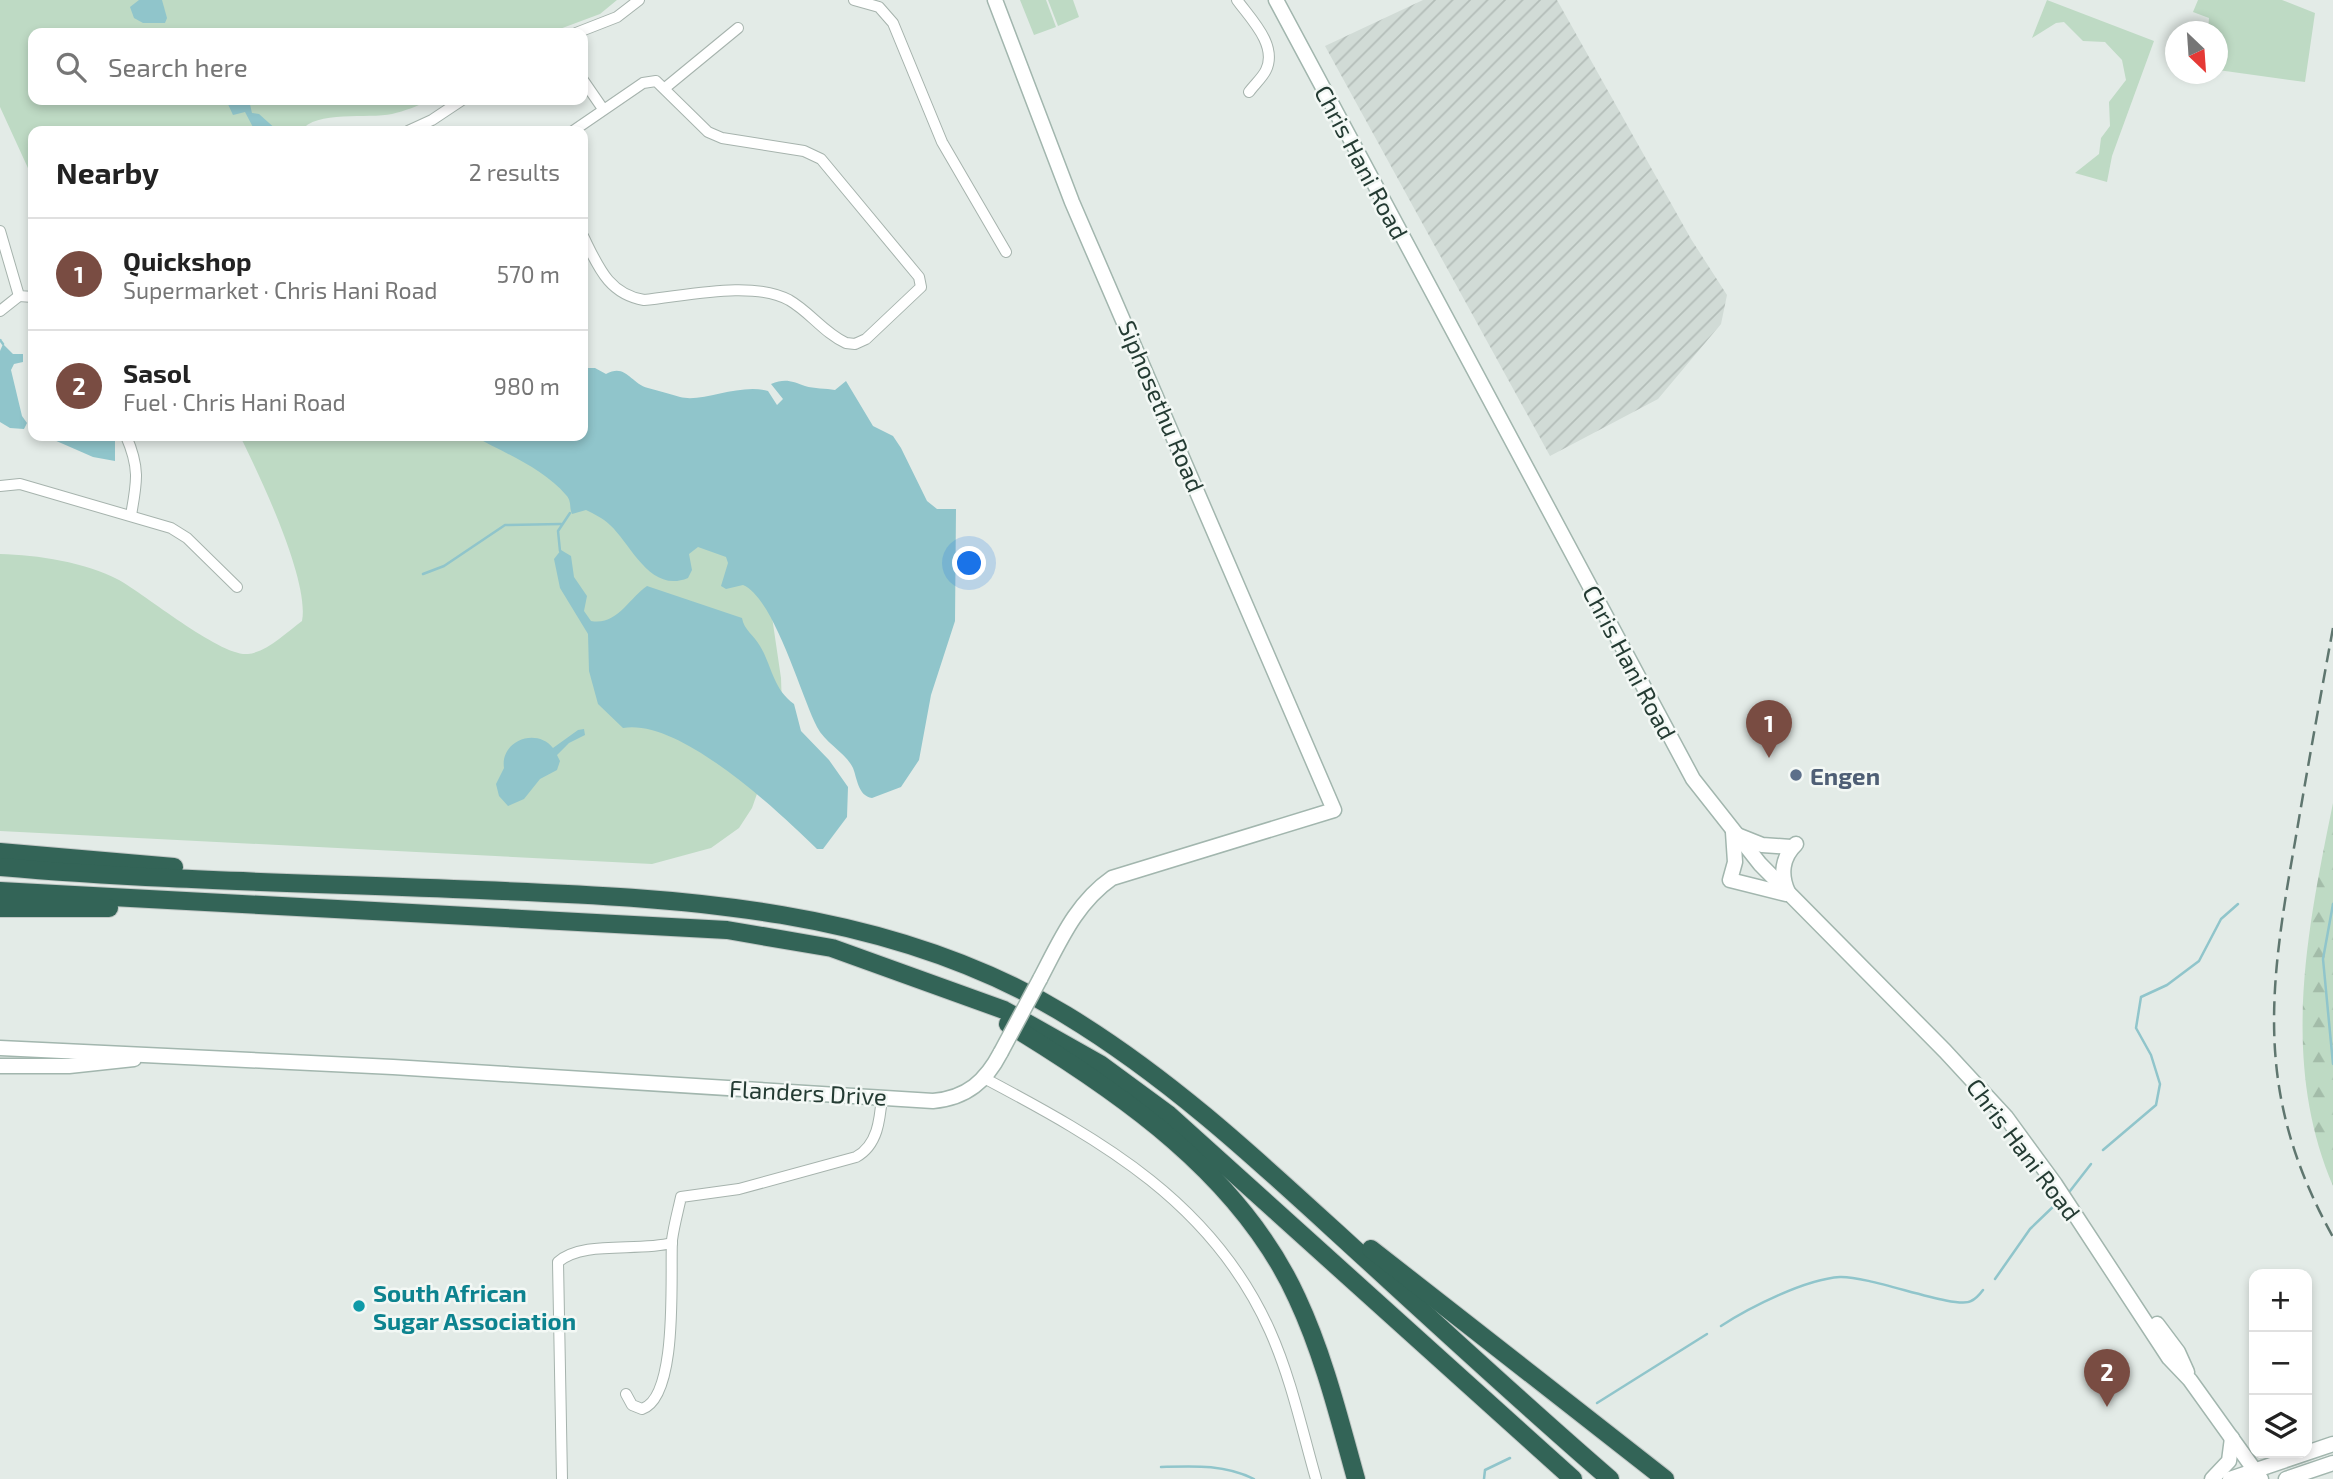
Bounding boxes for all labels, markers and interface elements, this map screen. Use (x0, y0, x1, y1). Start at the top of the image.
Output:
north arrow (2165, 21, 2228, 84)
search box (28, 28, 588, 105)
icon: search (52, 48, 90, 86)
text: Search here (108, 51, 248, 82)
street label: Chris Hani Road (1309, 80, 1415, 244)
text: Nearby (56, 154, 159, 190)
text: 2 results (469, 158, 560, 186)
text: Quickshop (123, 245, 252, 276)
text: 1 (74, 260, 84, 288)
text: 570 m (497, 260, 560, 288)
text: Supermarket · Chris Hani Road (123, 276, 437, 304)
street label: Siphosethu Road (1113, 316, 1211, 496)
text: Sasol (123, 357, 191, 388)
text: 2 (72, 372, 86, 400)
text: 980 m (494, 372, 560, 400)
text: Fuel · Chris Hani Road (123, 388, 346, 416)
your location (952, 546, 986, 580)
street label: Chris Hani Road (1577, 580, 1683, 744)
pin: 1 (1746, 700, 1792, 758)
place label: Engen (1810, 761, 1880, 790)
marker: Engen (1788, 767, 1804, 783)
street label: Chris Hani Road (1961, 1072, 2087, 1226)
street label: Flanders Drive (728, 1073, 888, 1111)
map controls (2249, 1269, 2312, 1458)
button: + (2249, 1269, 2312, 1332)
place label: South African Sugar Association (373, 1278, 576, 1335)
marker: South African Sugar Association (351, 1298, 367, 1314)
button: − (2249, 1332, 2312, 1395)
pin: 2 (2084, 1349, 2130, 1407)
button: layers (2249, 1395, 2312, 1458)

